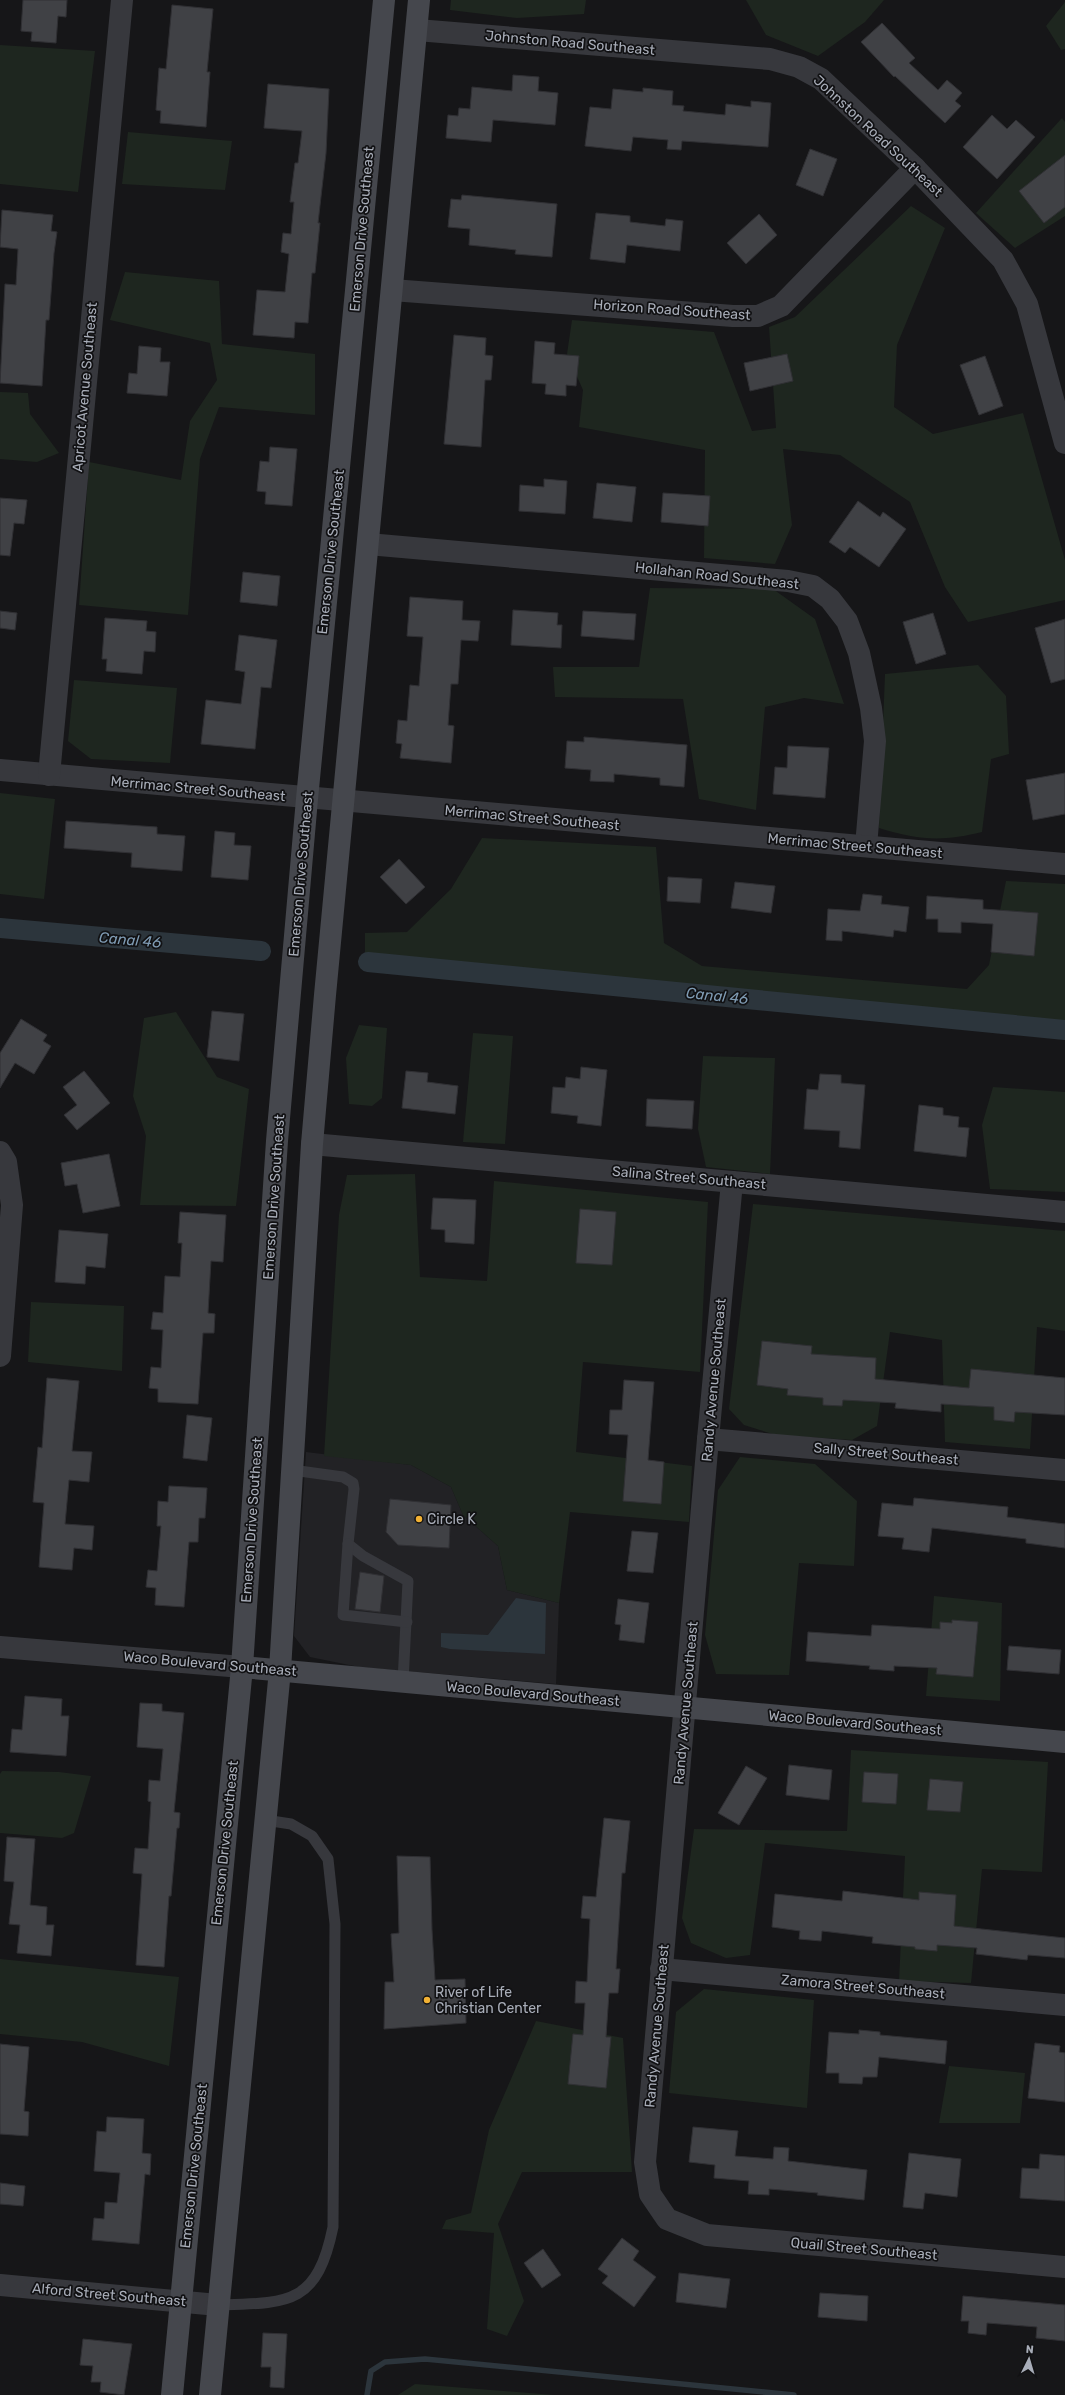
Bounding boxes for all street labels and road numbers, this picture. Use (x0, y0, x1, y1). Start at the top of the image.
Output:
street label: Johnston Road Southeast (484, 27, 656, 59)
street label: Johnston Road Southeast (810, 72, 946, 201)
street label: Emerson Drive Southeast (346, 145, 378, 312)
street label: Horizon Road Southeast (593, 296, 752, 324)
street label: Apricot Avenue Southeast (69, 301, 101, 473)
street label: Emerson Drive Southeast (314, 468, 348, 635)
street label: Hollahan Road Southeast (634, 559, 800, 593)
street label: Merrimac Street Southeast (110, 773, 287, 805)
street label: Emerson Drive Southeast (285, 790, 317, 957)
street label: Merrimac Street Southeast (444, 802, 621, 834)
street label: Merrimac Street Southeast (767, 830, 944, 862)
street label: Emerson Drive Southeast (260, 1113, 288, 1280)
street label: Salina Street Southeast (611, 1163, 767, 1193)
street label: Randy Avenue Southeast (698, 1297, 730, 1462)
street label: Emerson Drive Southeast (238, 1436, 266, 1603)
street label: Sally Street Southeast (813, 1439, 960, 1469)
street label: Randy Avenue Southeast (670, 1620, 702, 1785)
street label: Waco Boulevard Southeast (123, 1648, 298, 1680)
street label: Waco Boulevard Southeast (446, 1678, 621, 1710)
street label: Waco Boulevard Southeast (768, 1707, 943, 1739)
street label: Emerson Drive Southeast (208, 1759, 242, 1926)
street label: Randy Avenue Southeast (641, 1943, 673, 2108)
street label: Zamora Street Southeast (780, 1971, 946, 2003)
street label: Emerson Drive Southeast (177, 2082, 211, 2249)
street label: Quail Street Southeast (790, 2234, 939, 2264)
street label: Alford Street Southeast (31, 2280, 187, 2310)

